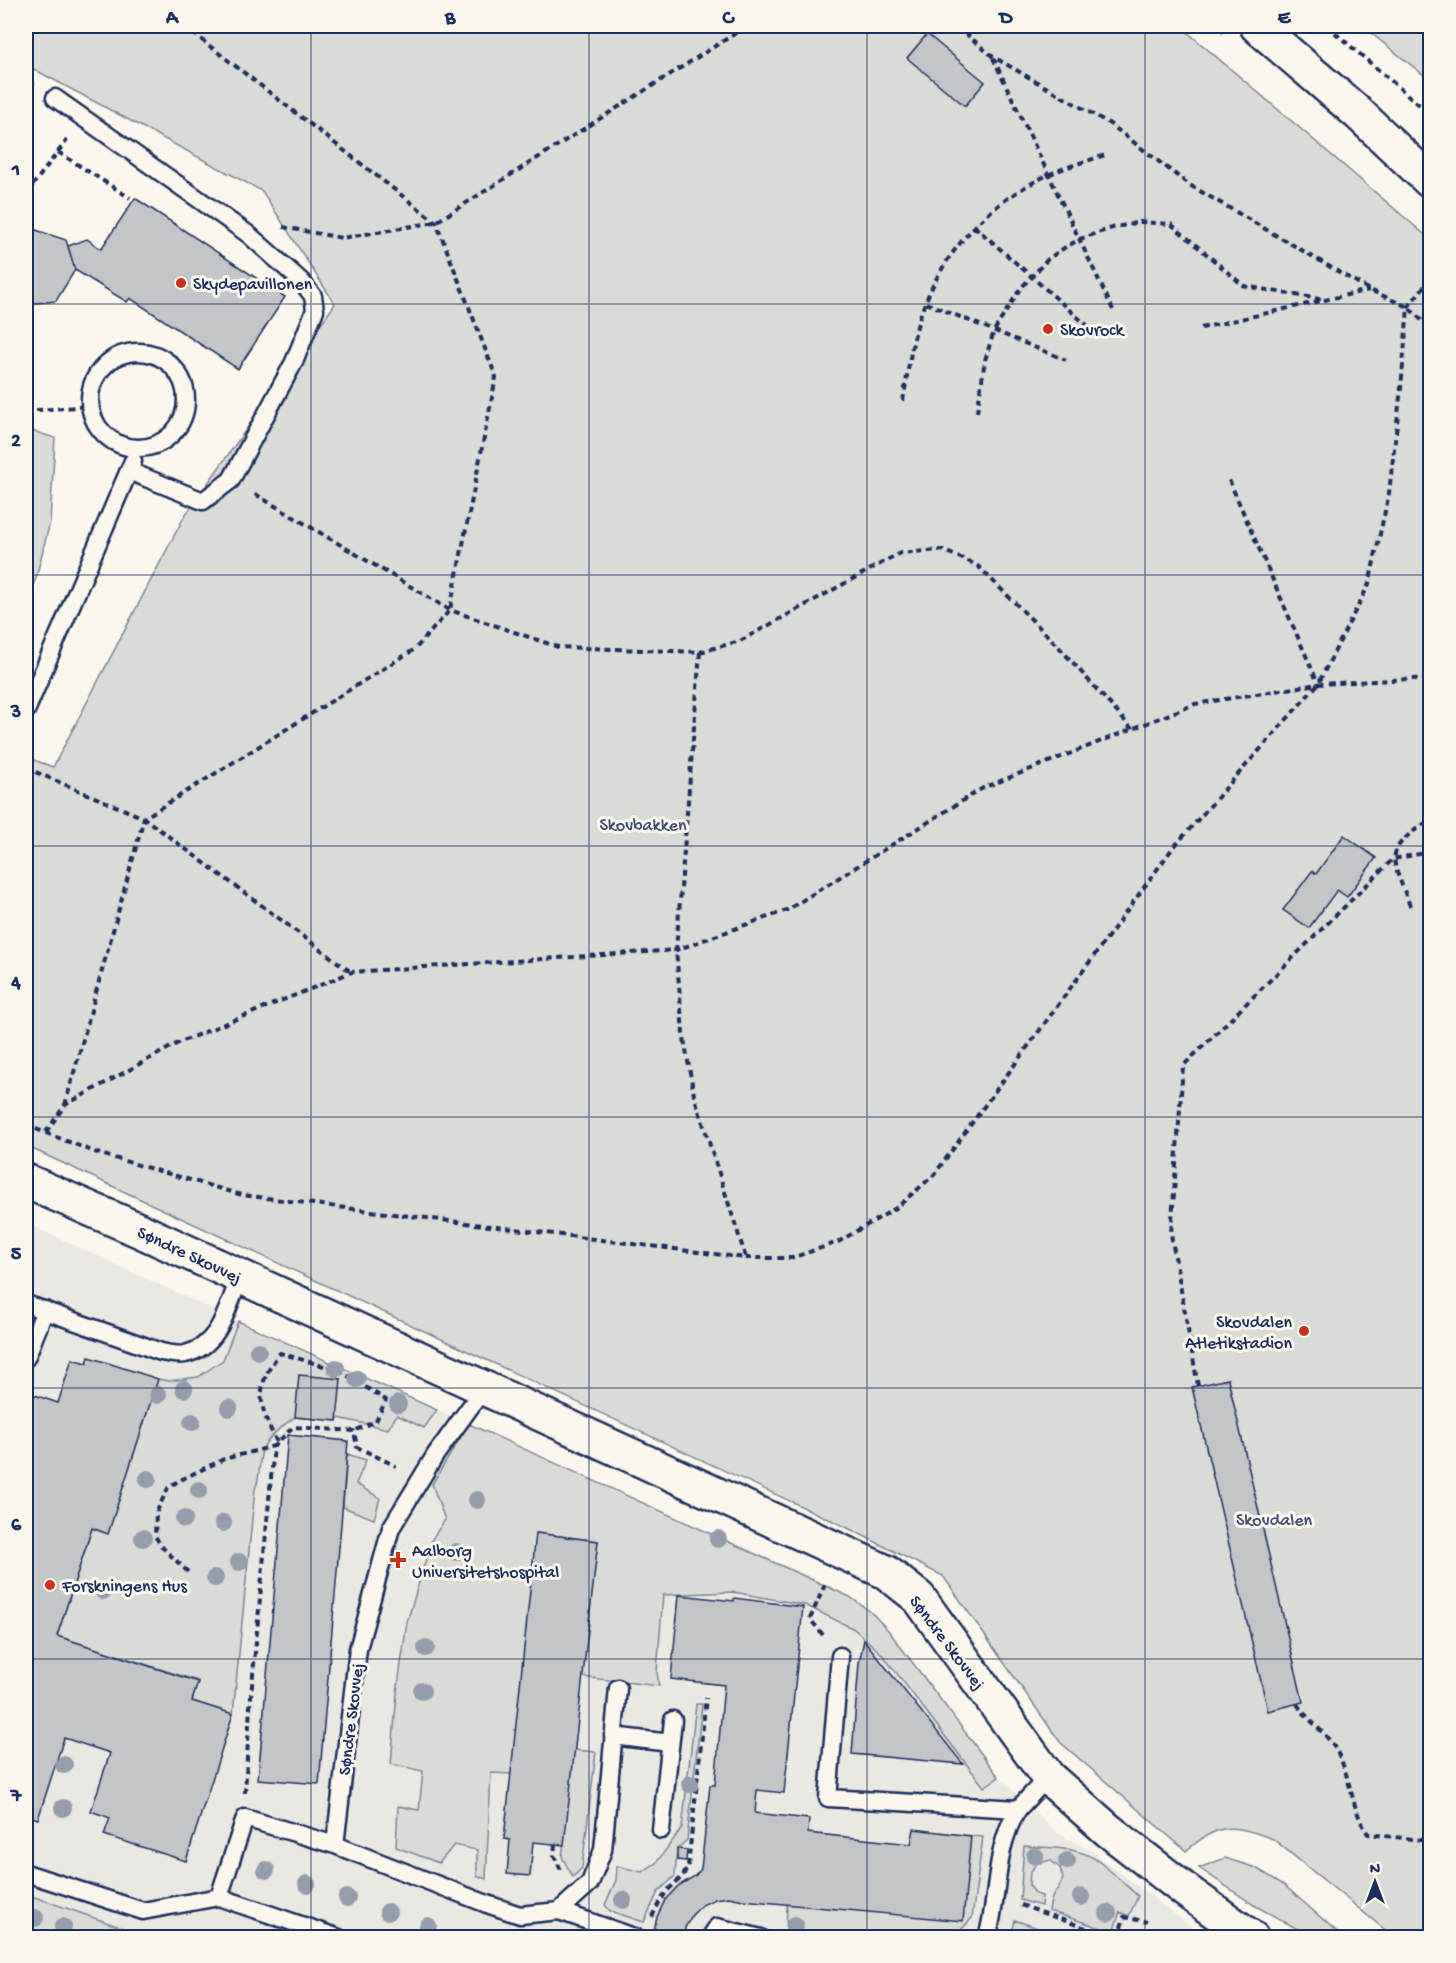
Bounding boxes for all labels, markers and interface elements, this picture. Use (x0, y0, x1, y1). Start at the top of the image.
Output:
text: A (165, 8, 180, 31)
text: B (444, 8, 456, 31)
text: C (722, 8, 736, 31)
text: D (997, 8, 1013, 31)
text: E (1278, 8, 1292, 31)
text: 1 (11, 160, 20, 183)
place label: Skydepavillonen (193, 275, 313, 296)
marker: Skydepavillonen (174, 276, 188, 290)
place label: Skovrock (1060, 321, 1125, 342)
marker: Skovrock (1041, 322, 1055, 336)
text: 2 (11, 431, 21, 454)
text: 3 (10, 702, 21, 725)
park label: Skovbakken (599, 816, 687, 837)
text: 4 (10, 973, 21, 996)
street label: Søndre Skovvej (133, 1223, 245, 1290)
text: 5 (11, 1244, 22, 1267)
place label: Skovdalen Atletikstadion (1185, 1313, 1292, 1355)
marker: Skovdalen Atletikstadion (1297, 1324, 1311, 1338)
park label: Skovdalen (1236, 1511, 1312, 1532)
text: 6 (11, 1515, 22, 1538)
place label: Aalborg Universitetshospital (412, 1542, 559, 1584)
marker: Aalborg Universitetshospital (389, 1551, 407, 1569)
place label: Forskningens Hus (61, 1577, 188, 1598)
marker: Forskningens Hus (43, 1578, 57, 1592)
street label: Søndre Skovvej (904, 1592, 988, 1695)
street label: Søndre Skovvej (335, 1662, 370, 1777)
text: 7 (10, 1786, 23, 1809)
north arrow (1345, 1852, 1405, 1912)
text: N (1370, 1861, 1381, 1880)

